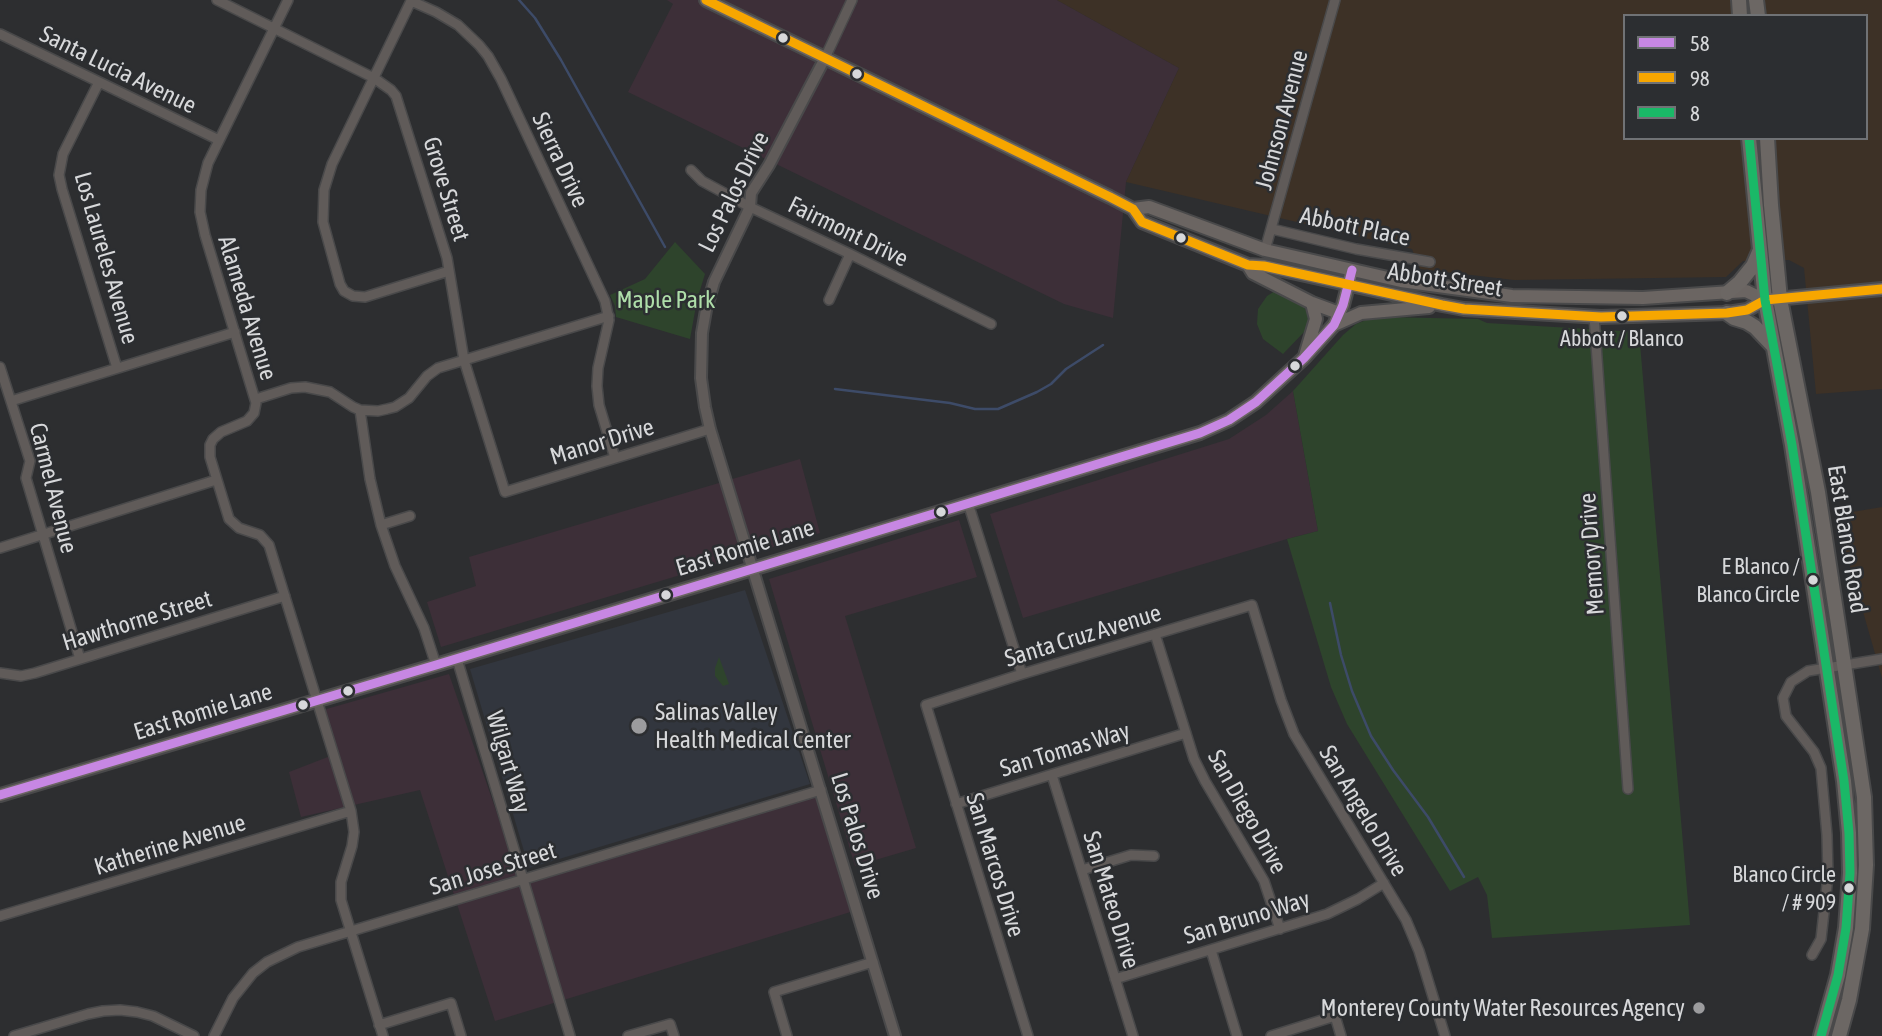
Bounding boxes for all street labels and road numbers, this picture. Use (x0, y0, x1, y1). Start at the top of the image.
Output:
street label: Santa Lucia Avenue (35, 20, 201, 120)
street label: Johnson Avenue (1250, 47, 1314, 193)
street label: Sierra Drive (526, 108, 594, 212)
street label: Los Palos Drive (692, 127, 776, 257)
street label: Grove Street (417, 133, 475, 245)
street label: Los Laureles Avenue (68, 169, 144, 347)
street label: Fairmont Drive (783, 191, 913, 273)
street label: Abbott Place (1297, 201, 1413, 253)
street label: Alameda Avenue (211, 232, 283, 384)
street label: Abbott Street (1386, 257, 1504, 303)
street label: Manor Drive (547, 413, 657, 471)
street label: Carmel Avenue (23, 420, 83, 556)
street label: East Blanco Road (1821, 463, 1873, 615)
street label: Memory Drive (1573, 492, 1611, 616)
street label: East Romie Lane (672, 513, 818, 583)
street label: Hawthorne Street (59, 585, 215, 657)
street label: Santa Cruz Avenue (1001, 599, 1165, 673)
street label: East Romie Lane (130, 677, 276, 747)
street label: Wilgart Way (480, 708, 536, 816)
street label: San Tomas Way (996, 717, 1134, 783)
street label: San Angelo Drive (1313, 740, 1413, 882)
street label: San Diego Drive (1201, 745, 1293, 879)
street label: Los Palos Drive (824, 769, 890, 903)
street label: San Marcos Drive (959, 790, 1031, 940)
street label: Katherine Avenue (91, 808, 249, 882)
street label: San Mateo Drive (1076, 828, 1146, 972)
street label: San Jose Street (426, 836, 560, 902)
street label: San Bruno Way (1181, 885, 1313, 951)

